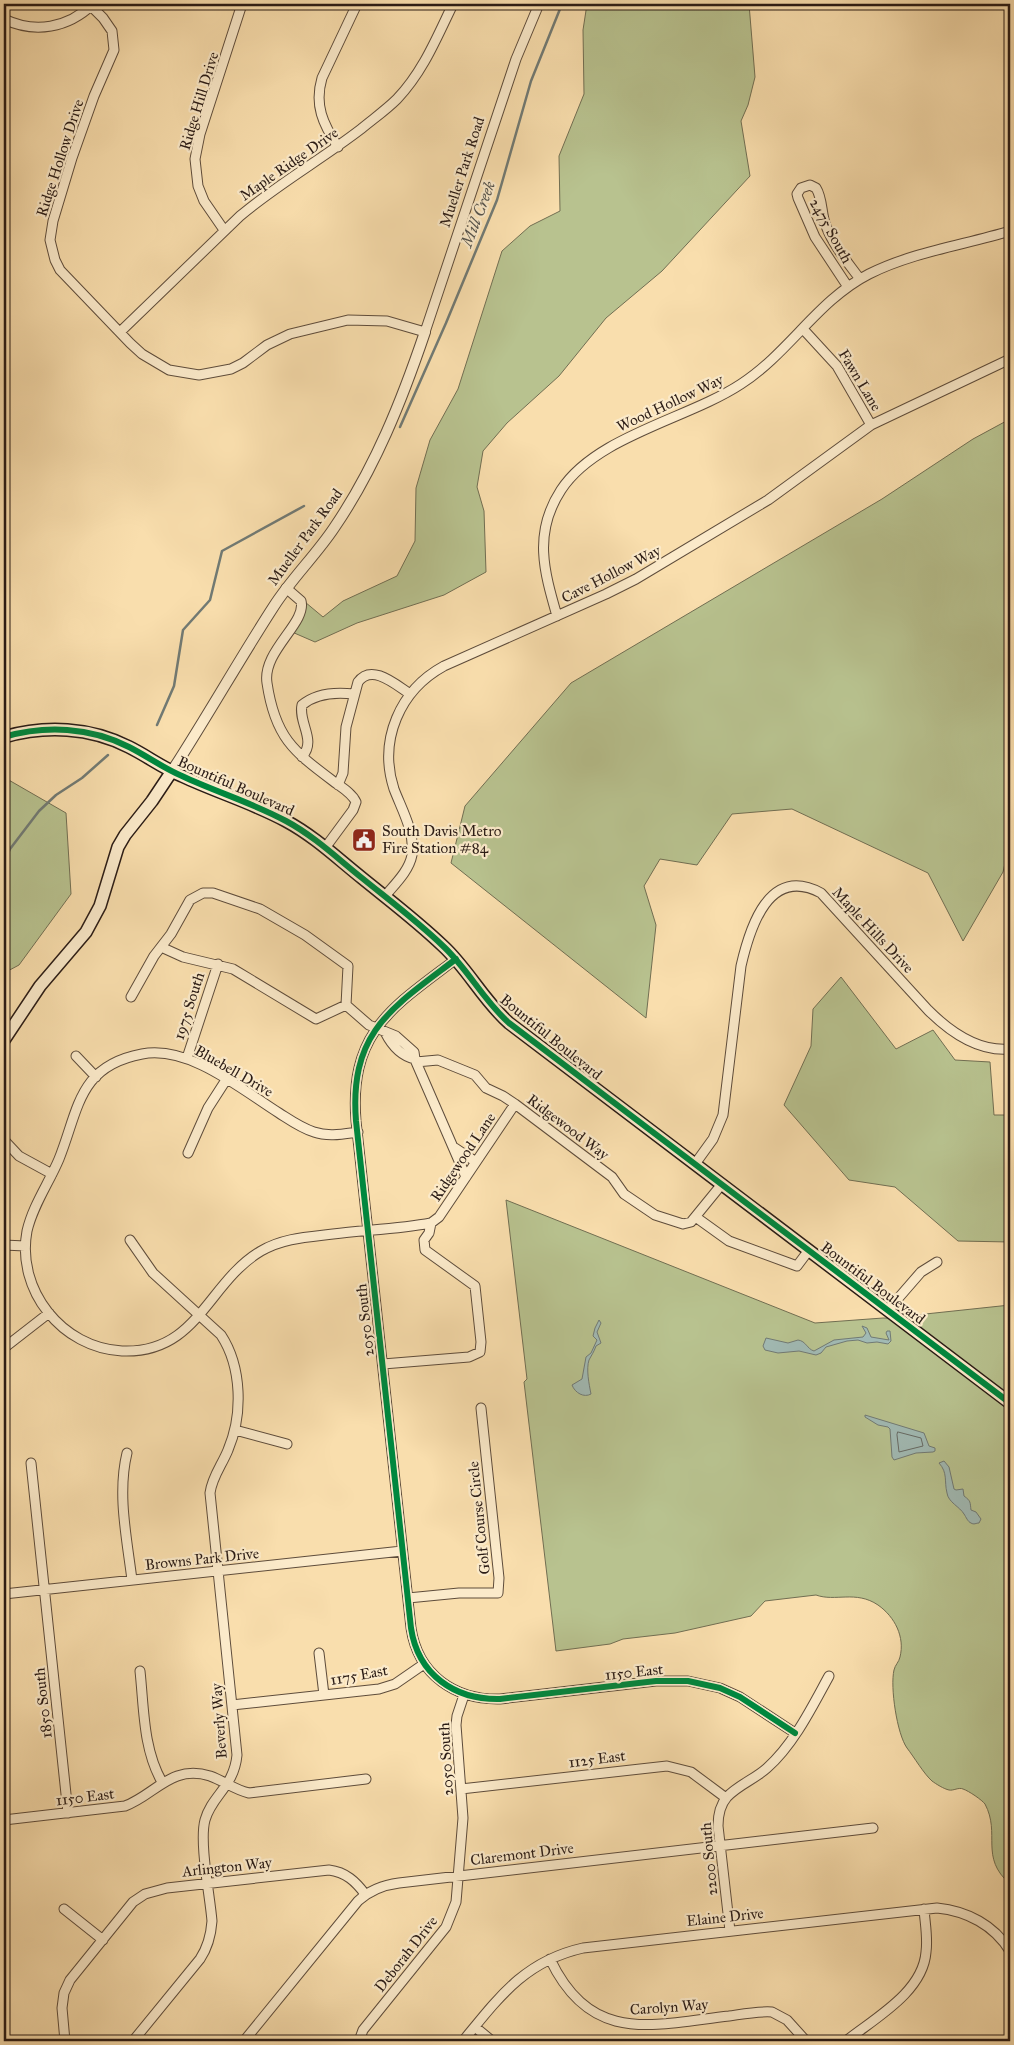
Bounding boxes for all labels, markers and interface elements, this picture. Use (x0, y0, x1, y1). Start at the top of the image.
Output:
street label: Ridge Hill Drive (176, 50, 222, 152)
street label: Ridge Hollow Drive (33, 97, 87, 219)
street label: Mueller Park Road (436, 114, 488, 229)
street label: Maple Ridge Drive (236, 123, 342, 205)
water label: Mill Creek (456, 179, 499, 251)
street label: 2475 South (806, 195, 856, 267)
street label: Fawn Lane (835, 346, 885, 414)
street label: Wood Hollow Way (614, 370, 727, 436)
street label: Mueller Park Road (264, 485, 346, 589)
street label: Cave Hollow Way (558, 541, 664, 607)
street label: Bountiful Boulevard (175, 752, 298, 820)
place label: South Davis Metro Fire Station #84 (382, 822, 502, 857)
public building icon: South Davis Metro Fire Station #84 (351, 827, 377, 853)
street label: Maple Hills Drive (828, 883, 918, 977)
street label: 1975 South (170, 969, 209, 1042)
street label: Bountiful Boulevard (496, 990, 606, 1084)
street label: Bluebell Drive (192, 1041, 276, 1101)
street label: Ridgewood Way (523, 1090, 613, 1164)
street label: Ridgewood Lane (427, 1109, 499, 1205)
street label: Bountiful Boulevard (817, 1238, 929, 1328)
street label: 2050 South (352, 1282, 378, 1357)
street label: Golf Course Circle (464, 1460, 494, 1576)
street label: Browns Park Drive (144, 1544, 260, 1574)
street label: 1150 East (604, 1660, 665, 1684)
street label: 1175 East (329, 1661, 390, 1689)
street label: 1850 South (30, 1666, 56, 1739)
street label: Beverly Way (207, 1682, 231, 1759)
street label: 2050 South (435, 1721, 457, 1796)
street label: 1125 East (568, 1746, 627, 1771)
street label: 1150 East (55, 1784, 116, 1810)
street label: 2200 South (697, 1821, 721, 1896)
street label: Claremont Drive (469, 1839, 575, 1869)
street label: Arlington Way (180, 1853, 274, 1881)
street label: Elaine Drive (685, 1904, 765, 1930)
street label: Deborah Drive (371, 1913, 441, 1995)
street label: Carolyn Way (629, 1995, 710, 2019)

